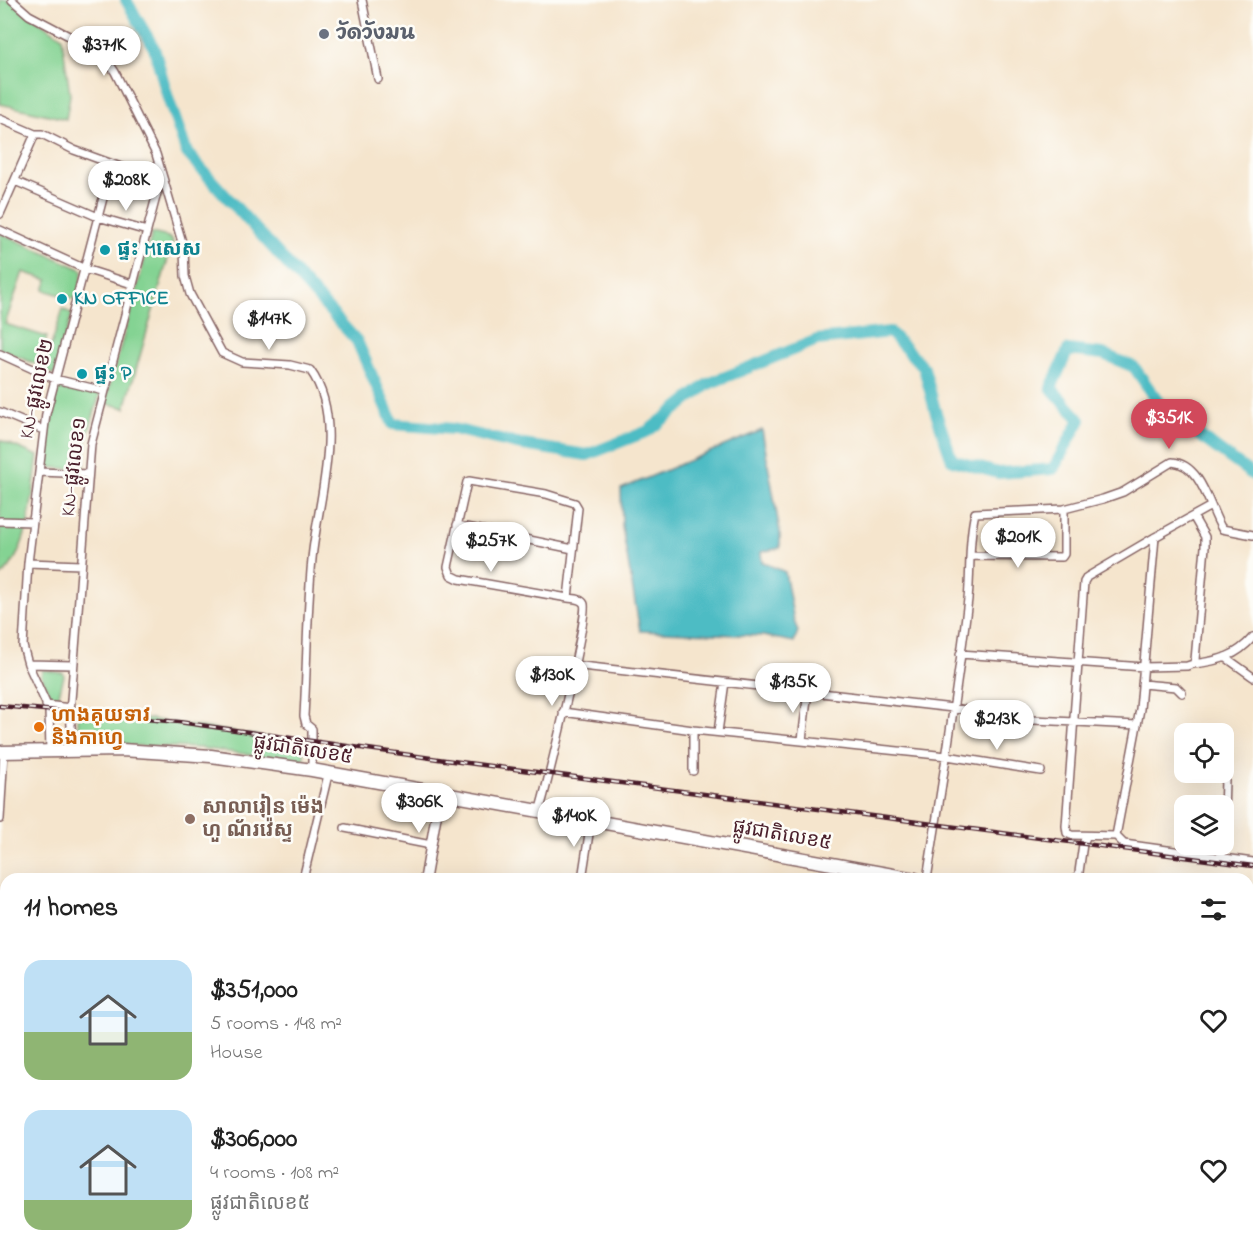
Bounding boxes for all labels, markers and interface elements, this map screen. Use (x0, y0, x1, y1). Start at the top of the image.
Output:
place label: วัดวังมน (336, 20, 415, 49)
pin: $371K (62, 26, 146, 77)
marker: วัดวังมน (317, 27, 331, 41)
text: $371K (82, 31, 126, 60)
pin: $208K (84, 161, 168, 212)
text: $208K (102, 166, 150, 195)
place label: ផ្ទះ Mសេស (117, 236, 201, 265)
marker: ផ្ទះ Mសេស (98, 243, 112, 257)
place label: KN OFFICE (74, 285, 169, 314)
marker: KN OFFICE (55, 292, 69, 306)
pin: $147K (227, 300, 311, 351)
text: $147K (247, 305, 291, 334)
street label: KN-ផ្លូវលេខ២ (13, 336, 65, 442)
place label: ផ្ទះ P (94, 360, 132, 389)
marker: ផ្ទះ P (75, 367, 89, 381)
pin: $351K (1127, 399, 1211, 450)
text: $351K (1145, 404, 1193, 433)
street label: KN-ផ្លូវលេខ១ (55, 416, 97, 518)
pin: $201K (976, 518, 1060, 569)
pin: $257K (449, 522, 533, 573)
text: $201K (995, 523, 1041, 552)
text: $257K (465, 527, 517, 556)
pin: $130K (510, 656, 594, 707)
text: $130K (529, 661, 575, 690)
pin: $135K (751, 663, 835, 714)
text: $135K (769, 668, 817, 697)
pin: $213K (955, 700, 1039, 751)
place label: ហាងគុយទាវ និងកាហ្វេ (51, 702, 151, 754)
text: $213K (974, 705, 1020, 734)
marker: ហាងគុយទាវ និងកាហ្វេ (32, 720, 46, 734)
map controls (1174, 723, 1234, 855)
button: locate (1174, 723, 1234, 783)
street label: ផ្លូវជាតិលេខ៥ (251, 729, 355, 775)
pin: $306K (377, 783, 461, 834)
text: $306K (395, 788, 443, 817)
place label: សាលារៀន ម៉េង ហួ ណ័រវ៉េស្ទ (202, 793, 324, 846)
button: layers (1174, 795, 1234, 855)
pin: $140K (532, 797, 616, 848)
text: $140K (551, 802, 597, 831)
marker: សាលារៀន ម៉េង ហួ ណ័រវ៉េស្ទ (183, 812, 197, 826)
street label: ផ្លូវជាតិលេខ៥ (730, 813, 834, 861)
text: 11 homes (24, 890, 118, 928)
icon: filters (1197, 893, 1230, 926)
text: $351,000 (210, 972, 298, 1010)
icon: home (72, 984, 144, 1056)
icon: heart (1197, 1004, 1230, 1037)
text: 5 rooms · 148 m² (210, 1010, 342, 1039)
text: House (210, 1039, 263, 1068)
text: $306,000 (210, 1121, 297, 1159)
icon: home (72, 1134, 144, 1206)
icon: heart (1197, 1154, 1230, 1187)
text: 4 rooms · 108 m² (210, 1159, 339, 1188)
text: ផ្លូវជាតិលេខ៥ (210, 1190, 310, 1219)

